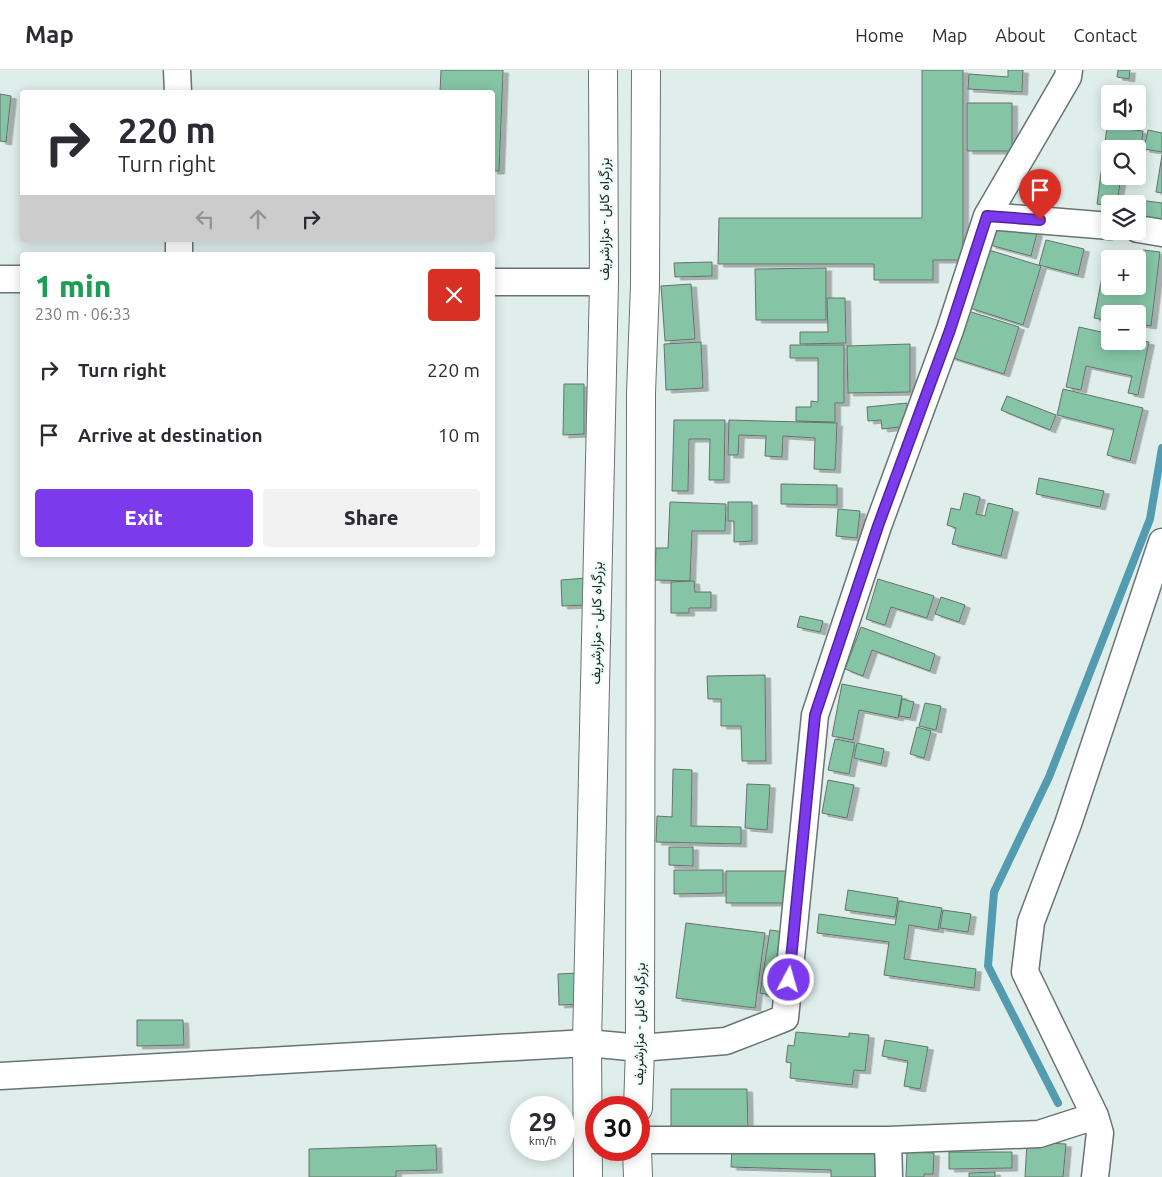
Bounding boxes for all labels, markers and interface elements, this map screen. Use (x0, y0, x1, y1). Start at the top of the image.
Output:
text: Map (25, 21, 74, 48)
text: Home (855, 25, 904, 45)
text: Map (932, 25, 967, 45)
text: About (995, 25, 1045, 45)
text: Contact (1073, 25, 1137, 45)
map controls (1101, 85, 1146, 350)
button: sound (1101, 85, 1146, 130)
icon: right (35, 110, 100, 175)
text: 220 m (118, 110, 216, 150)
button: search (1101, 140, 1146, 185)
text: Turn right (118, 151, 216, 176)
street label: بزرگراه کابل - مزارشریف (596, 158, 613, 280)
pin (1019, 169, 1061, 220)
icon: arrive (1026, 176, 1054, 204)
button: layers (1101, 195, 1146, 240)
icon: left (191, 205, 219, 233)
icon: ahead (244, 205, 272, 233)
icon: right (297, 205, 325, 233)
button: + (1101, 250, 1146, 295)
text: 1 min (35, 269, 111, 303)
button: close (428, 269, 480, 321)
text: 230 m · 06:33 (35, 305, 131, 323)
button: − (1101, 305, 1146, 350)
icon: right (35, 356, 63, 384)
text: Turn right (78, 359, 166, 381)
text: 220 m (427, 359, 480, 381)
icon: arrive (35, 421, 63, 449)
text: Arrive at destination (78, 424, 263, 446)
text: 10 m (438, 424, 480, 446)
button: Exit (35, 489, 253, 547)
button: Share (263, 489, 480, 547)
street label: بزرگراه کابل - مزارشریف (587, 561, 606, 685)
position arrow (762, 953, 814, 1005)
street label: بزرگراه کابل - مزارشریف (630, 962, 649, 1086)
speed limit sign: 30 (585, 1096, 650, 1161)
text: 29 (528, 1108, 557, 1136)
text: km/h (529, 1134, 556, 1147)

